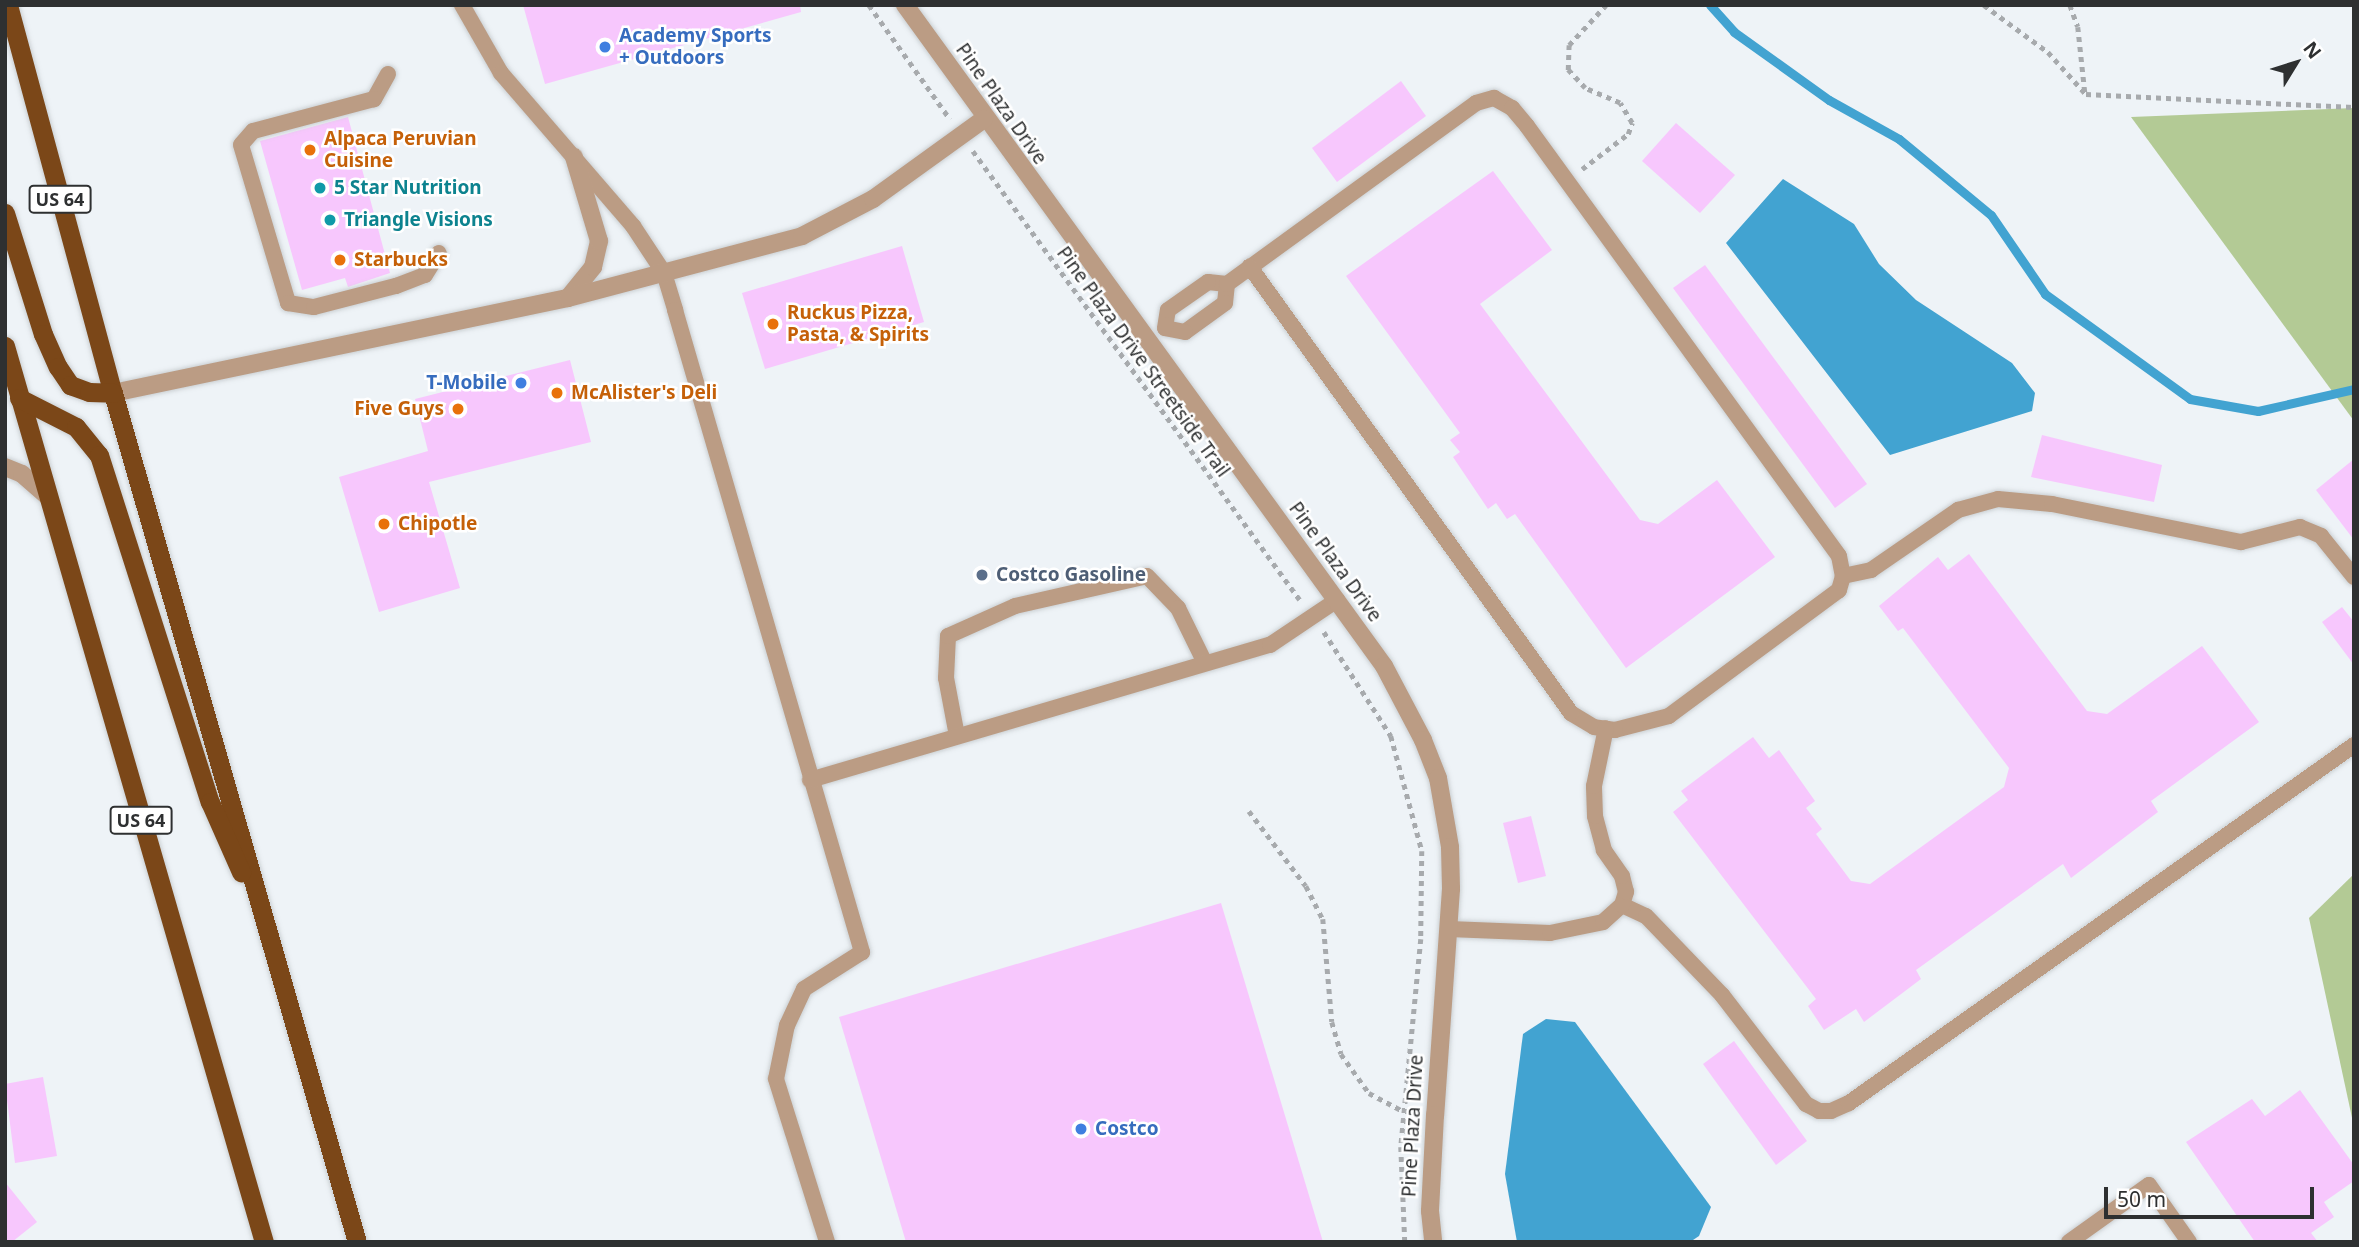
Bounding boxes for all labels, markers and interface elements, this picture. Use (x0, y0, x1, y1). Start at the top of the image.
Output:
place label: Academy Sports + Outdoors (619, 25, 772, 69)
north arrow (2261, 28, 2331, 98)
text: N (2298, 36, 2328, 64)
marker: Academy Sports + Outdoors (597, 39, 613, 55)
street label: Pine Plaza Drive (951, 39, 1051, 169)
place label: Alpaca Peruvian Cuisine (324, 128, 477, 172)
marker: Alpaca Peruvian Cuisine (302, 142, 318, 158)
place label: 5 Star Nutrition (334, 177, 482, 199)
marker: 5 Star Nutrition (312, 180, 328, 196)
road number: US 64 (28, 184, 92, 214)
place label: Triangle Visions (344, 209, 493, 231)
marker: Triangle Visions (322, 212, 338, 228)
street label: Pine Plaza Drive Streetside Trail (1052, 242, 1234, 482)
place label: Starbucks (354, 249, 448, 271)
marker: Starbucks (332, 252, 348, 268)
place label: Ruckus Pizza, Pasta, & Spirits (787, 302, 929, 346)
marker: Ruckus Pizza, Pasta, & Spirits (765, 316, 781, 332)
place label: T-Mobile (426, 372, 507, 394)
marker: T-Mobile (513, 375, 529, 391)
place label: McAlister's Deli (571, 382, 717, 404)
marker: McAlister's Deli (549, 385, 565, 401)
place label: Five Guys (354, 398, 444, 420)
marker: Five Guys (450, 401, 466, 417)
street label: Pine Plaza Drive (1284, 498, 1386, 626)
place label: Chipotle (398, 513, 477, 535)
marker: Chipotle (376, 516, 392, 532)
place label: Costco Gasoline (996, 564, 1146, 586)
marker: Costco Gasoline (974, 567, 990, 583)
road number: US 64 (110, 806, 172, 834)
street label: Pine Plaza Drive (1398, 1054, 1428, 1198)
place label: Costco (1095, 1118, 1159, 1140)
marker: Costco (1073, 1121, 1089, 1137)
scale bar (2107, 1174, 2317, 1218)
text: 50 m (2117, 1185, 2166, 1213)

